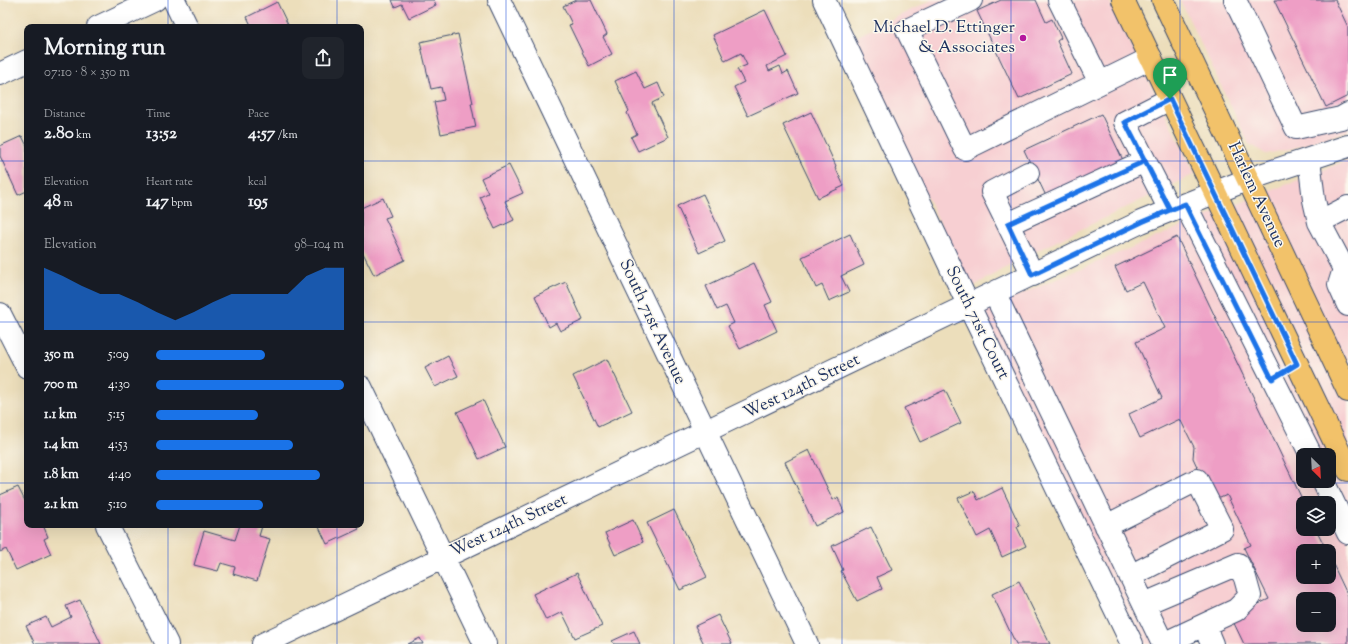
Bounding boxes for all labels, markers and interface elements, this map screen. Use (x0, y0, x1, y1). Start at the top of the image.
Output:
place label: Michael D. Ettinger & Associates (873, 16, 1016, 60)
text: Morning run (44, 33, 166, 65)
marker: Michael D. Ettinger & Associates (1018, 33, 1028, 43)
button: share (302, 37, 344, 79)
pin (1153, 58, 1187, 99)
text: 07:10 · 8 × 350 m (44, 64, 130, 82)
icon: arrive (1159, 64, 1181, 86)
text: Distance (44, 106, 85, 122)
text: Time (146, 106, 170, 122)
text: Pace (248, 106, 269, 122)
text: 2.80 (44, 122, 74, 146)
text: 13:52 (146, 122, 177, 146)
text: 4:57 (248, 122, 275, 146)
text: km (74, 127, 91, 143)
text: /km (275, 127, 298, 143)
street label: Harlem Avenue (1221, 138, 1291, 252)
text: Elevation (44, 174, 89, 190)
text: Heart rate (146, 174, 193, 190)
text: kcal (248, 174, 267, 190)
text: 48 (44, 190, 61, 214)
text: 147 (146, 190, 169, 214)
text: 195 (248, 190, 268, 214)
text: m (61, 195, 73, 211)
text: bpm (169, 195, 192, 211)
text: Elevation (44, 236, 97, 254)
text: 98–104 m (294, 236, 344, 254)
street label: South 71st Avenue (612, 255, 692, 389)
street label: South 71st Court (939, 262, 1015, 384)
text: 350 m (44, 346, 74, 364)
text: 5:09 (108, 346, 129, 364)
street label: West 124th Street (740, 348, 864, 426)
text: 700 m (44, 376, 78, 394)
text: 4:30 (108, 376, 130, 394)
text: 1.1 km (44, 406, 77, 424)
text: 5:15 (108, 406, 125, 424)
text: 1.4 km (44, 436, 79, 454)
text: 4:53 (108, 436, 128, 454)
north arrow (1296, 448, 1336, 488)
map controls (1296, 448, 1336, 632)
text: 1.8 km (44, 466, 79, 484)
text: 4:40 (108, 466, 131, 484)
street label: West 124th Street (447, 488, 572, 564)
text: 2.1 km (44, 496, 78, 514)
text: 5:10 (108, 496, 127, 514)
button: layers (1296, 496, 1336, 536)
button: + (1296, 544, 1336, 584)
button: − (1296, 592, 1336, 632)

